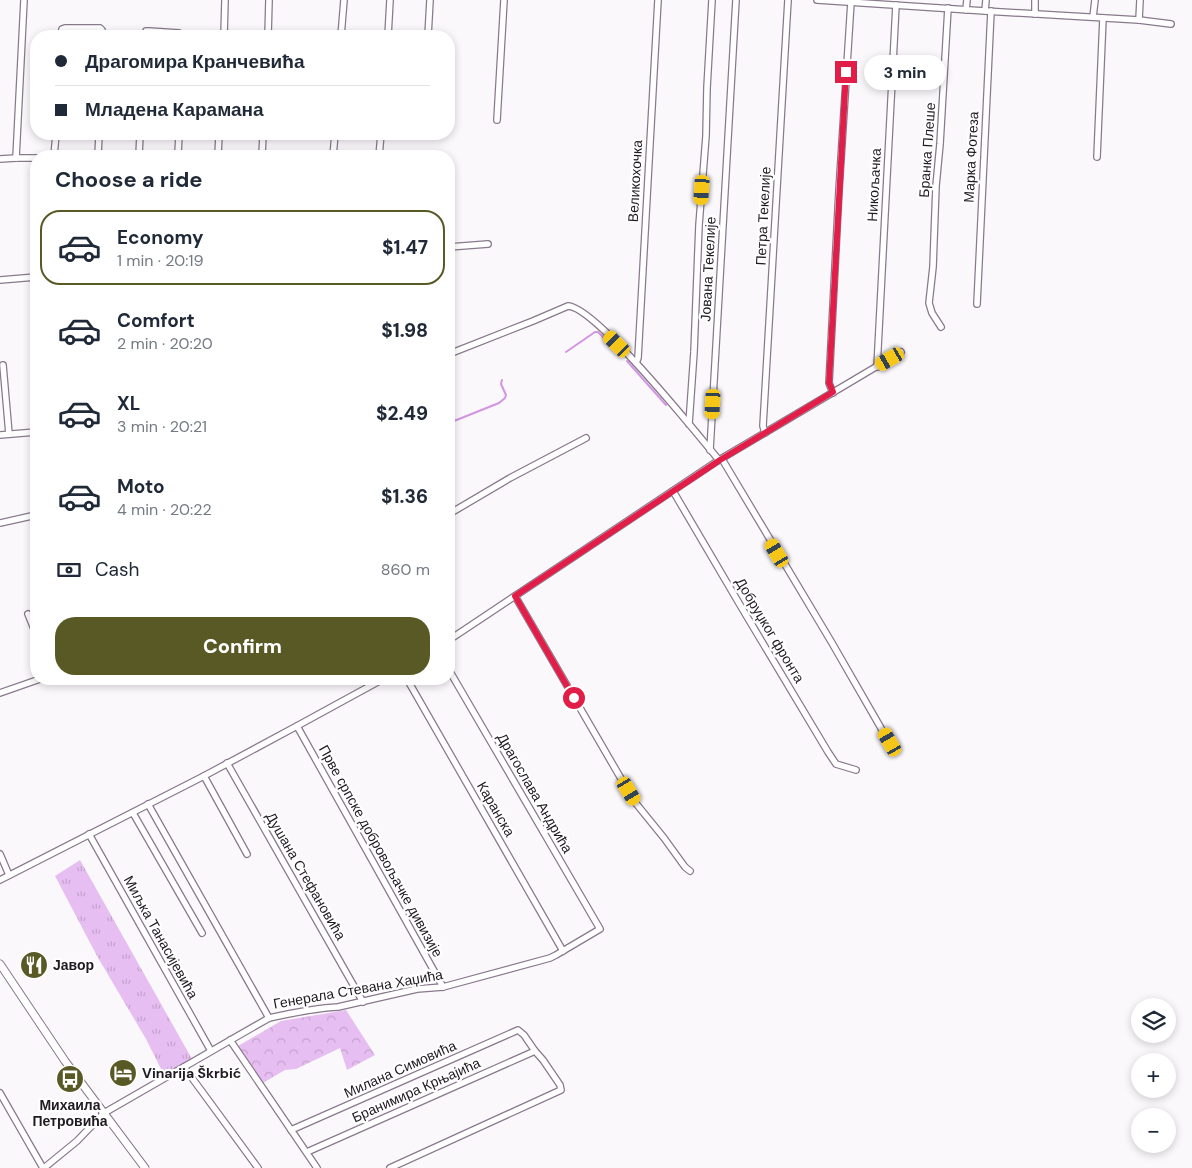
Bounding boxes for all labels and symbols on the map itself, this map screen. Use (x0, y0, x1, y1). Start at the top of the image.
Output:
callout: 3 min (864, 54, 946, 90)
route end (835, 61, 857, 83)
street label: Бранка Плеше (915, 102, 939, 198)
street label: Марка Фотеза (960, 111, 982, 203)
street label: Великохочка (624, 139, 646, 223)
street label: Никољачка (863, 148, 885, 222)
street label: Петра Текелије (751, 166, 775, 266)
car (693, 175, 710, 205)
street label: Јована Текелије (696, 216, 720, 322)
car (601, 328, 632, 360)
car (873, 345, 906, 373)
car (704, 389, 721, 419)
car (762, 536, 791, 570)
street label: Добруџког фронта (731, 574, 809, 686)
route start (563, 687, 585, 709)
car (876, 725, 903, 759)
street label: Драгослава Андрића (493, 730, 577, 856)
street label: Прве српске добровољачке дивизије (315, 742, 447, 961)
car (614, 774, 643, 808)
street label: Каранска (473, 778, 519, 840)
street label: Душана Стефановића (262, 809, 350, 943)
street label: Миљка Танасијевића (120, 872, 202, 1002)
restaurant icon: Јавор (19, 950, 49, 980)
place label: Јавор (53, 956, 94, 974)
street label: Генерала Стевана Хаџића (272, 965, 444, 1013)
street label: Милана Симовића (341, 1036, 459, 1102)
street label: Бранимира Крњајића (349, 1053, 483, 1126)
hotel icon: Vinarija Škrbić (108, 1058, 138, 1088)
bus stop icon: Михаила Петровића (55, 1064, 85, 1094)
place label: Vinarija Škrbić (142, 1064, 241, 1082)
place label: Михаила Петровића (32, 1096, 108, 1130)

